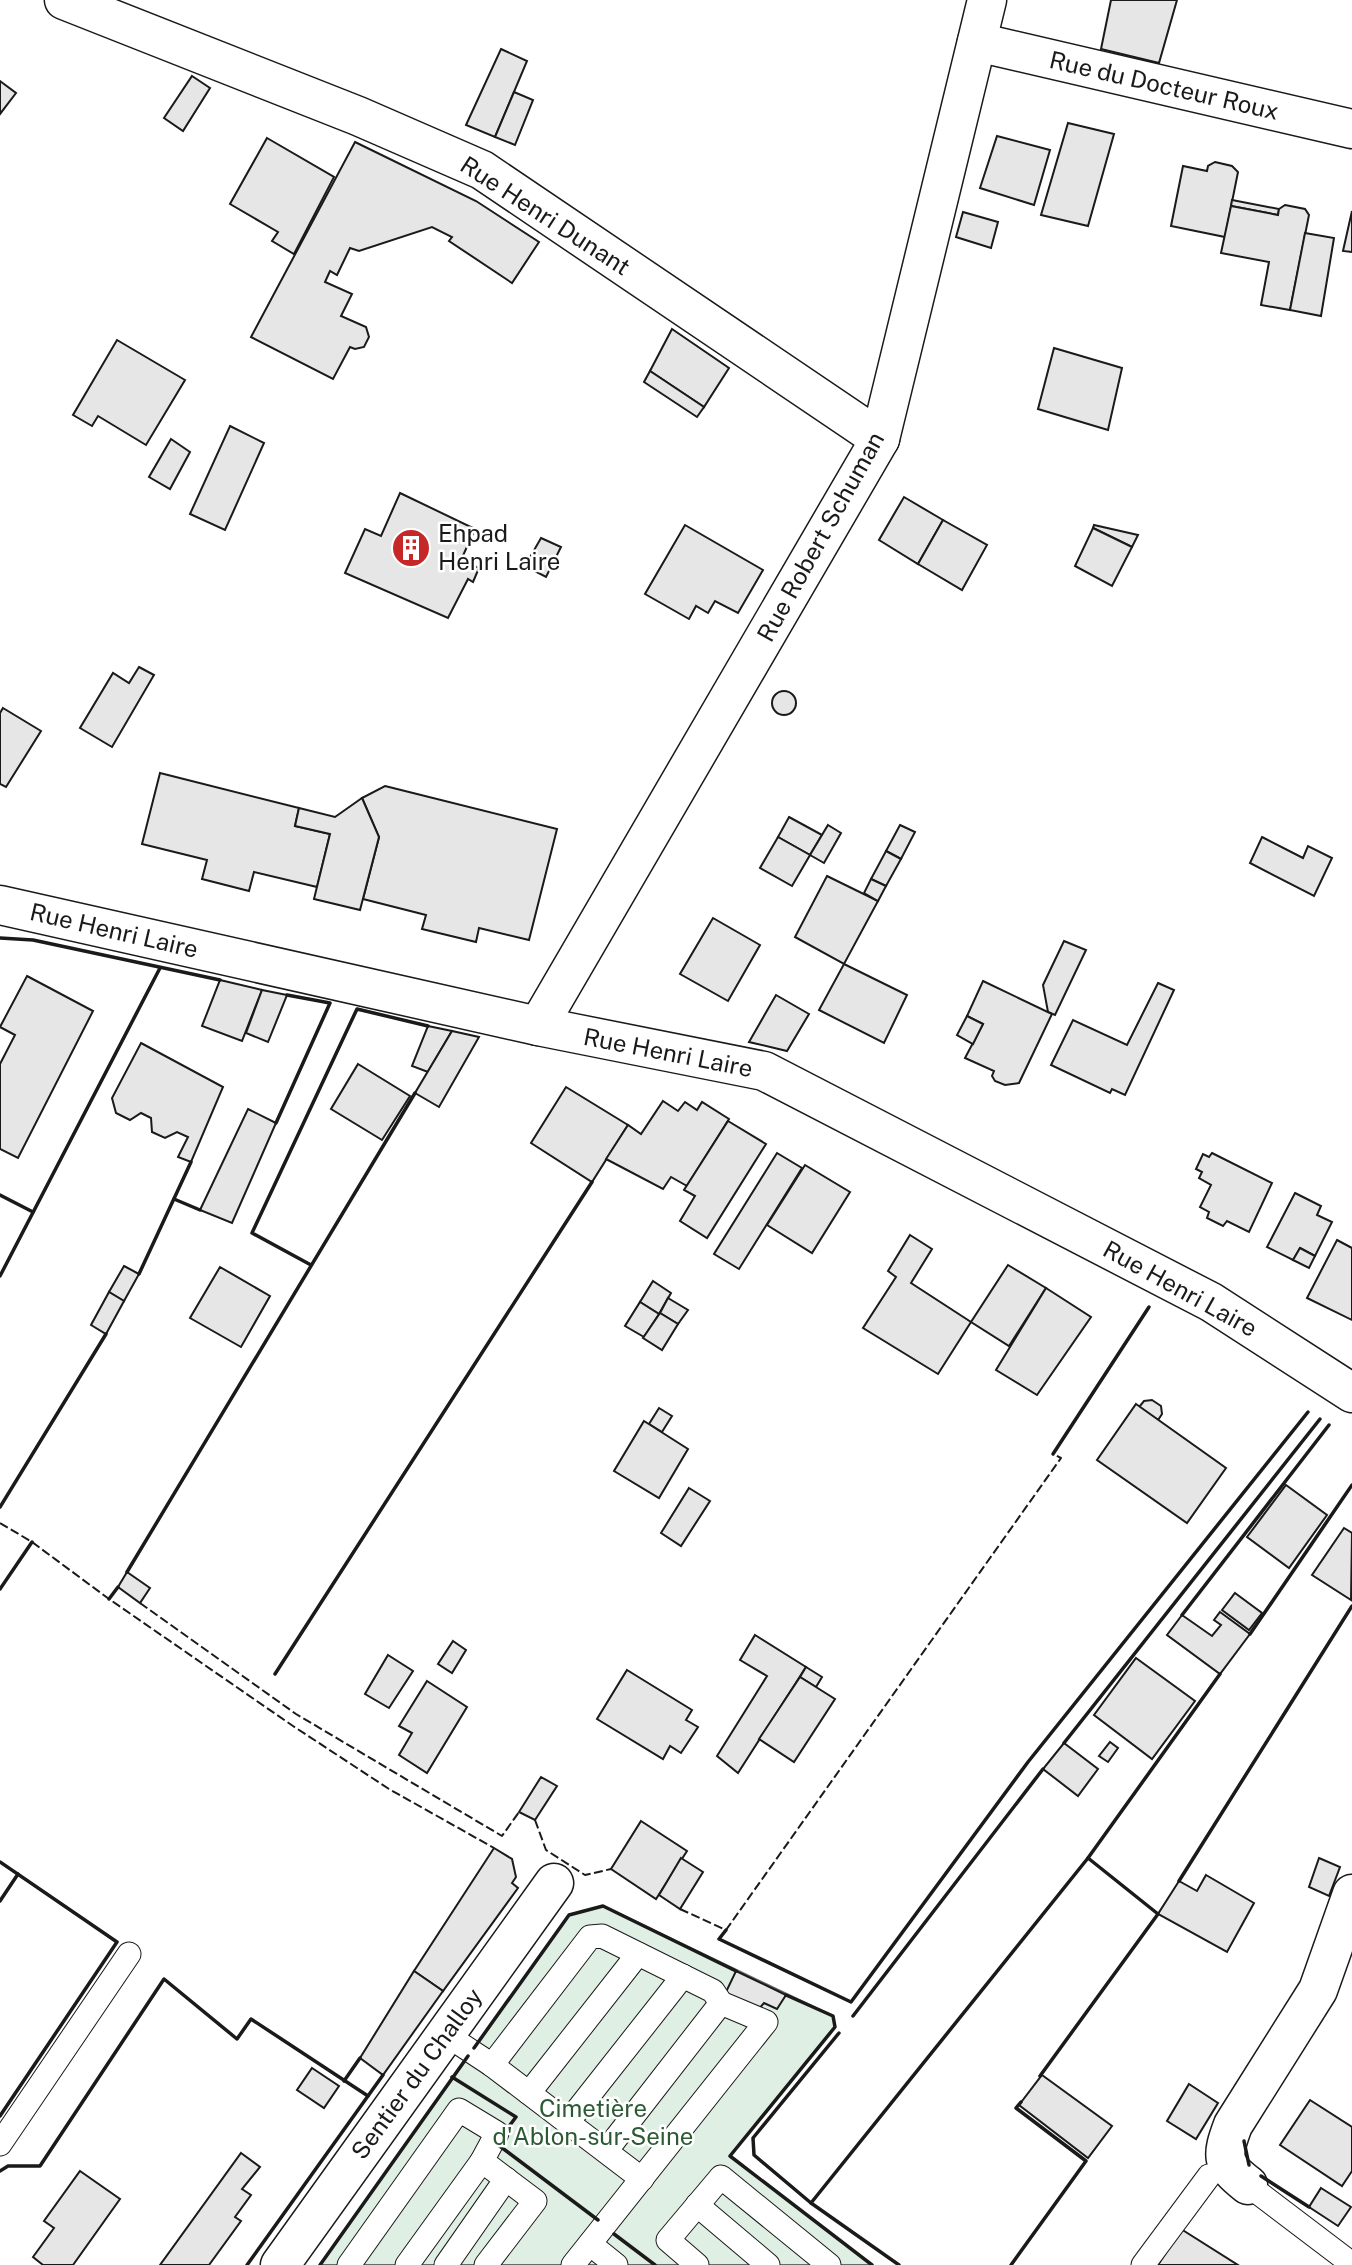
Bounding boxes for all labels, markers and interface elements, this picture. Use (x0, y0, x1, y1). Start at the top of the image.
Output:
street label: Rue du Docteur Roux (1047, 45, 1282, 125)
street label: Rue Henri Dunant (456, 150, 636, 280)
street label: Rue Robert Schuman (751, 427, 889, 646)
place label: Ehpad Henri Laire (438, 519, 560, 575)
building icon: Ehpad Henri Laire (390, 527, 432, 569)
street label: Rue Henri Laire (27, 897, 201, 963)
street label: Rue Henri Laire (581, 1022, 755, 1082)
street label: Rue Henri Laire (1099, 1234, 1262, 1342)
street label: Sentier du Challoy (345, 1982, 488, 2164)
park label: Cimetière d'Ablon-sur-Seine (493, 2094, 693, 2150)

